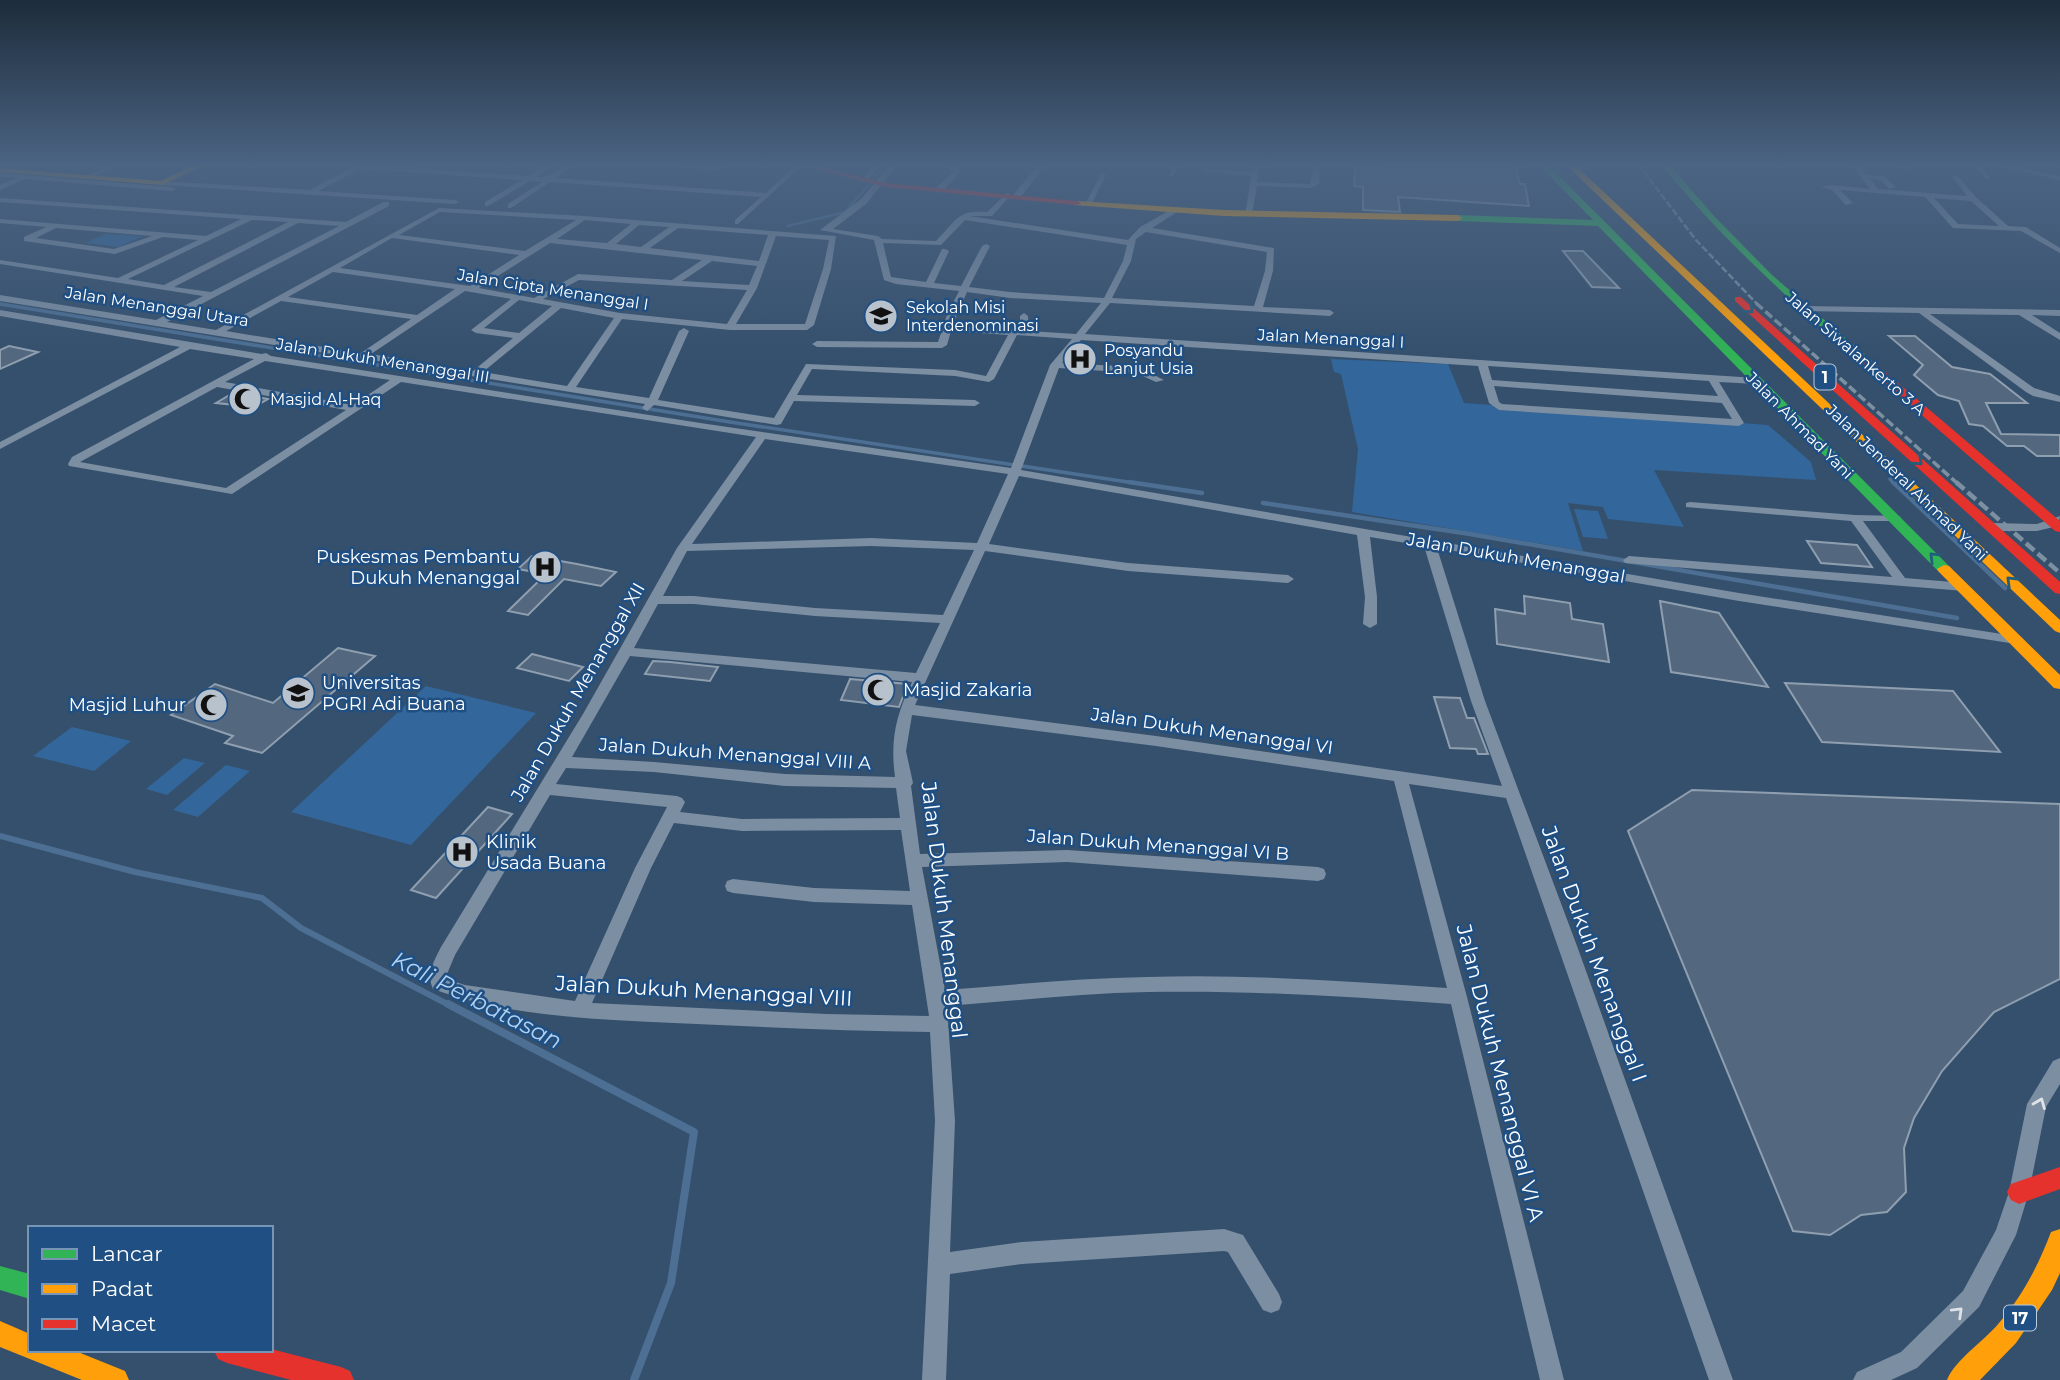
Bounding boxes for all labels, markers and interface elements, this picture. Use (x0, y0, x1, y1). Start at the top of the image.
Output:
street label: Jalan Cipta Menanggal I (455, 265, 650, 314)
street label: Jalan Menanggal Utara (63, 282, 250, 330)
street label: Jalan Siwalankerto 3 A (1781, 287, 1930, 420)
school or university icon: Sekolah Misi Interdenominasi (862, 297, 900, 335)
place label: Sekolah Misi Interdenominasi (906, 298, 1039, 335)
one-way arrow (1741, 300, 1754, 313)
street label: Jalan Menanggal I (1256, 325, 1405, 352)
street label: Jalan Dukuh Menanggal III (274, 334, 491, 387)
hospital icon: Posyandu Lanjut Usia (1061, 340, 1099, 378)
place label: Posyandu Lanjut Usia (1104, 341, 1194, 378)
road number: 1 (1814, 364, 1836, 390)
street label: Jalan Ahmad Yani (1741, 367, 1857, 483)
mosque icon: Masjid Al-Haq (226, 380, 264, 418)
place label: Masjid Al-Haq (270, 390, 381, 409)
street label: Jalan Jenderal Ahmad Yani (1822, 400, 1991, 564)
one-way arrow (1910, 453, 1923, 465)
street label: Jalan Dukuh Menanggal (1404, 528, 1627, 588)
place label: Puskesmas Pembantu Dukuh Menanggal (316, 546, 520, 589)
hospital icon: Puskesmas Pembantu Dukuh Menanggal (526, 548, 564, 586)
one-way arrow (1929, 553, 1942, 566)
one-way arrow (2006, 577, 2019, 589)
street label: Jalan Dukuh Menanggal XII (506, 579, 650, 806)
mosque icon: Masjid Zakaria (859, 671, 897, 709)
place label: Universitas PGRI Adi Buana (322, 672, 466, 715)
school or university icon: Universitas PGRI Adi Buana (279, 674, 317, 712)
place label: Masjid Zakaria (903, 679, 1032, 701)
mosque icon: Masjid Luhur (192, 686, 230, 724)
place label: Masjid Luhur (69, 694, 186, 716)
street label: Jalan Dukuh Menanggal VI (1089, 703, 1334, 759)
street label: Jalan Dukuh Menanggal VIII A (597, 733, 872, 774)
street label: Jalan Dukuh Menanggal (916, 779, 973, 1040)
street label: Jalan Dukuh Menanggal I (1536, 822, 1652, 1085)
street label: Jalan Dukuh Menanggal VI B (1025, 825, 1290, 865)
place label: Klinik Usada Buana (486, 831, 606, 874)
hospital icon: Klinik Usada Buana (443, 833, 481, 871)
street label: Jalan Dukuh Menanggal VI A (1451, 921, 1550, 1225)
water label: Kali Perbatasan (387, 945, 567, 1055)
street label: Jalan Dukuh Menanggal VIII (554, 970, 853, 1011)
one-way arrow (2031, 1098, 2045, 1110)
legend (28, 1226, 273, 1352)
text: Lancar (91, 1241, 163, 1266)
text: Padat (91, 1276, 153, 1301)
road number: 17 (2004, 1306, 2036, 1330)
one-way arrow (1949, 1307, 1962, 1320)
text: Macet (91, 1311, 156, 1336)

